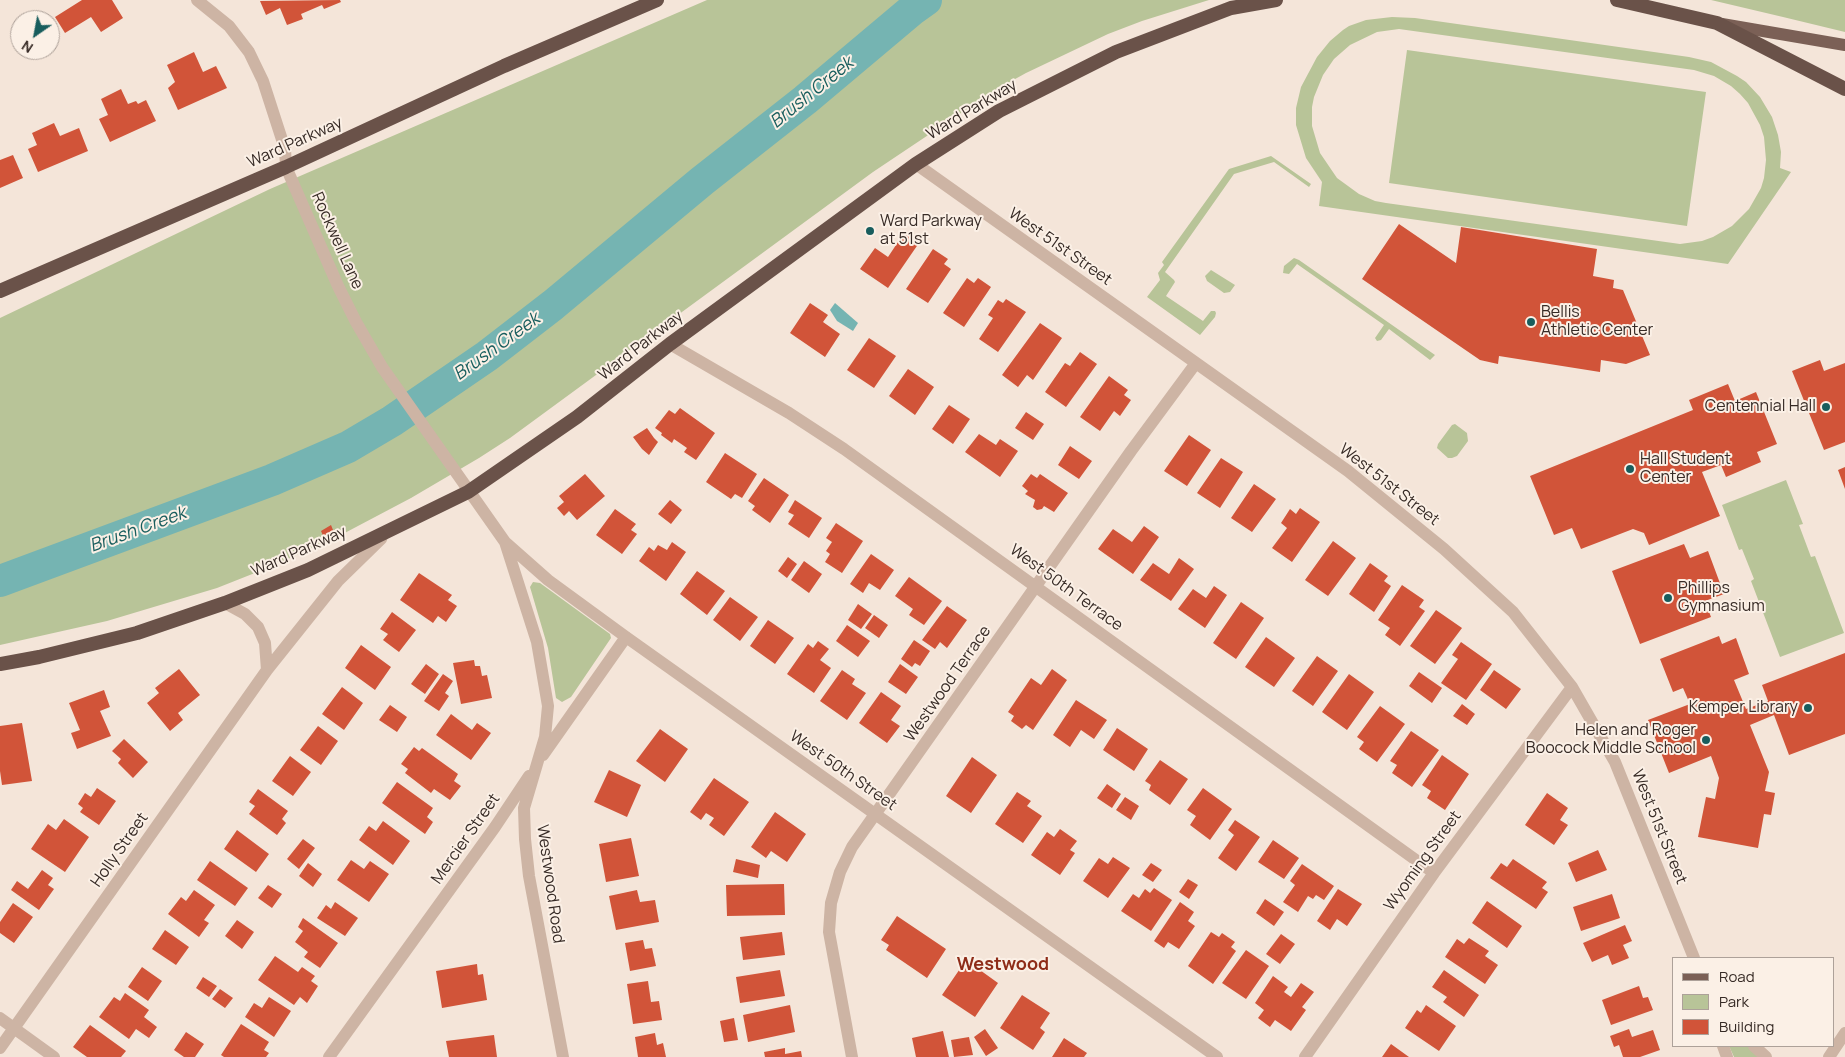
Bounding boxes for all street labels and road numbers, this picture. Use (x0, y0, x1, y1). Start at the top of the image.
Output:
street label: Ward Parkway (923, 76, 1021, 144)
street label: Ward Parkway (245, 113, 345, 173)
street label: Rockwell Lane (307, 190, 367, 292)
street label: West 51st Street (1005, 204, 1115, 290)
street label: Ward Parkway (595, 307, 687, 385)
street label: West 51st Street (1335, 440, 1443, 530)
street label: Ward Parkway (249, 522, 349, 582)
street label: West 50th Terrace (1006, 541, 1126, 635)
street label: Westwood Terrace (901, 622, 995, 746)
street label: West 50th Street (786, 727, 900, 815)
street label: West 51st Street (1627, 767, 1691, 887)
street label: Mercier Street (428, 790, 504, 888)
street label: Wyoming Street (1380, 807, 1466, 915)
street label: Holly Street (87, 809, 153, 891)
street label: Westwood Road (532, 823, 568, 945)

